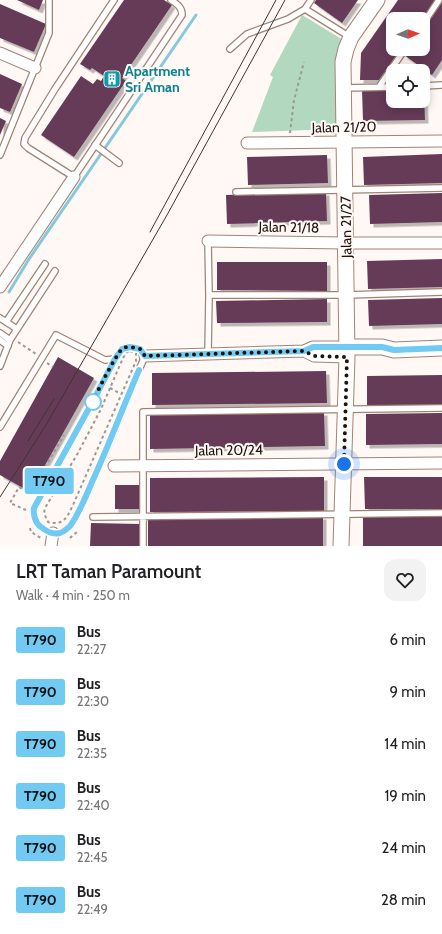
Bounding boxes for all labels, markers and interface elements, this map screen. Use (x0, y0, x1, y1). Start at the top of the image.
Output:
north arrow (386, 12, 430, 56)
map controls (386, 12, 430, 108)
place label: Apartment Sri Aman (125, 62, 190, 96)
button: locate (386, 64, 430, 108)
building icon: Apartment Sri Aman (102, 69, 122, 89)
street label: Jalan 21/20 (311, 117, 377, 137)
street label: Jalan 21/27 (336, 196, 356, 259)
street label: Jalan 21/18 (258, 217, 319, 237)
unlabelled marker (84, 393, 102, 411)
street label: Jalan 20/24 (194, 440, 263, 460)
your location (334, 454, 354, 474)
line badge: T790 (21, 468, 77, 494)
text: T790 (33, 472, 65, 490)
button: heart (384, 559, 426, 601)
text: LRT Taman Paramount (16, 560, 201, 583)
text: Walk · 4 min · 250 m (16, 587, 130, 603)
text: Bus (77, 623, 101, 641)
text: T790 (24, 631, 57, 649)
text: 6 min (389, 631, 426, 649)
text: 22:27 (77, 641, 106, 657)
text: Bus (77, 675, 101, 693)
text: T790 (24, 683, 57, 701)
text: 9 min (389, 683, 426, 701)
text: 22:30 (77, 693, 109, 709)
text: Bus (77, 727, 101, 745)
text: T790 (24, 735, 57, 753)
text: 14 min (384, 735, 426, 753)
text: 22:35 (77, 745, 107, 761)
text: Bus (77, 779, 101, 797)
text: T790 (24, 787, 57, 805)
text: 19 min (384, 787, 426, 805)
text: 22:40 (77, 797, 110, 813)
text: Bus (77, 831, 101, 849)
text: T790 (24, 839, 57, 857)
text: 24 min (381, 839, 426, 857)
text: 22:45 (77, 849, 108, 865)
text: Bus (77, 883, 101, 901)
text: T790 (24, 891, 57, 909)
text: 28 min (381, 891, 426, 909)
text: 22:49 (77, 901, 108, 917)

